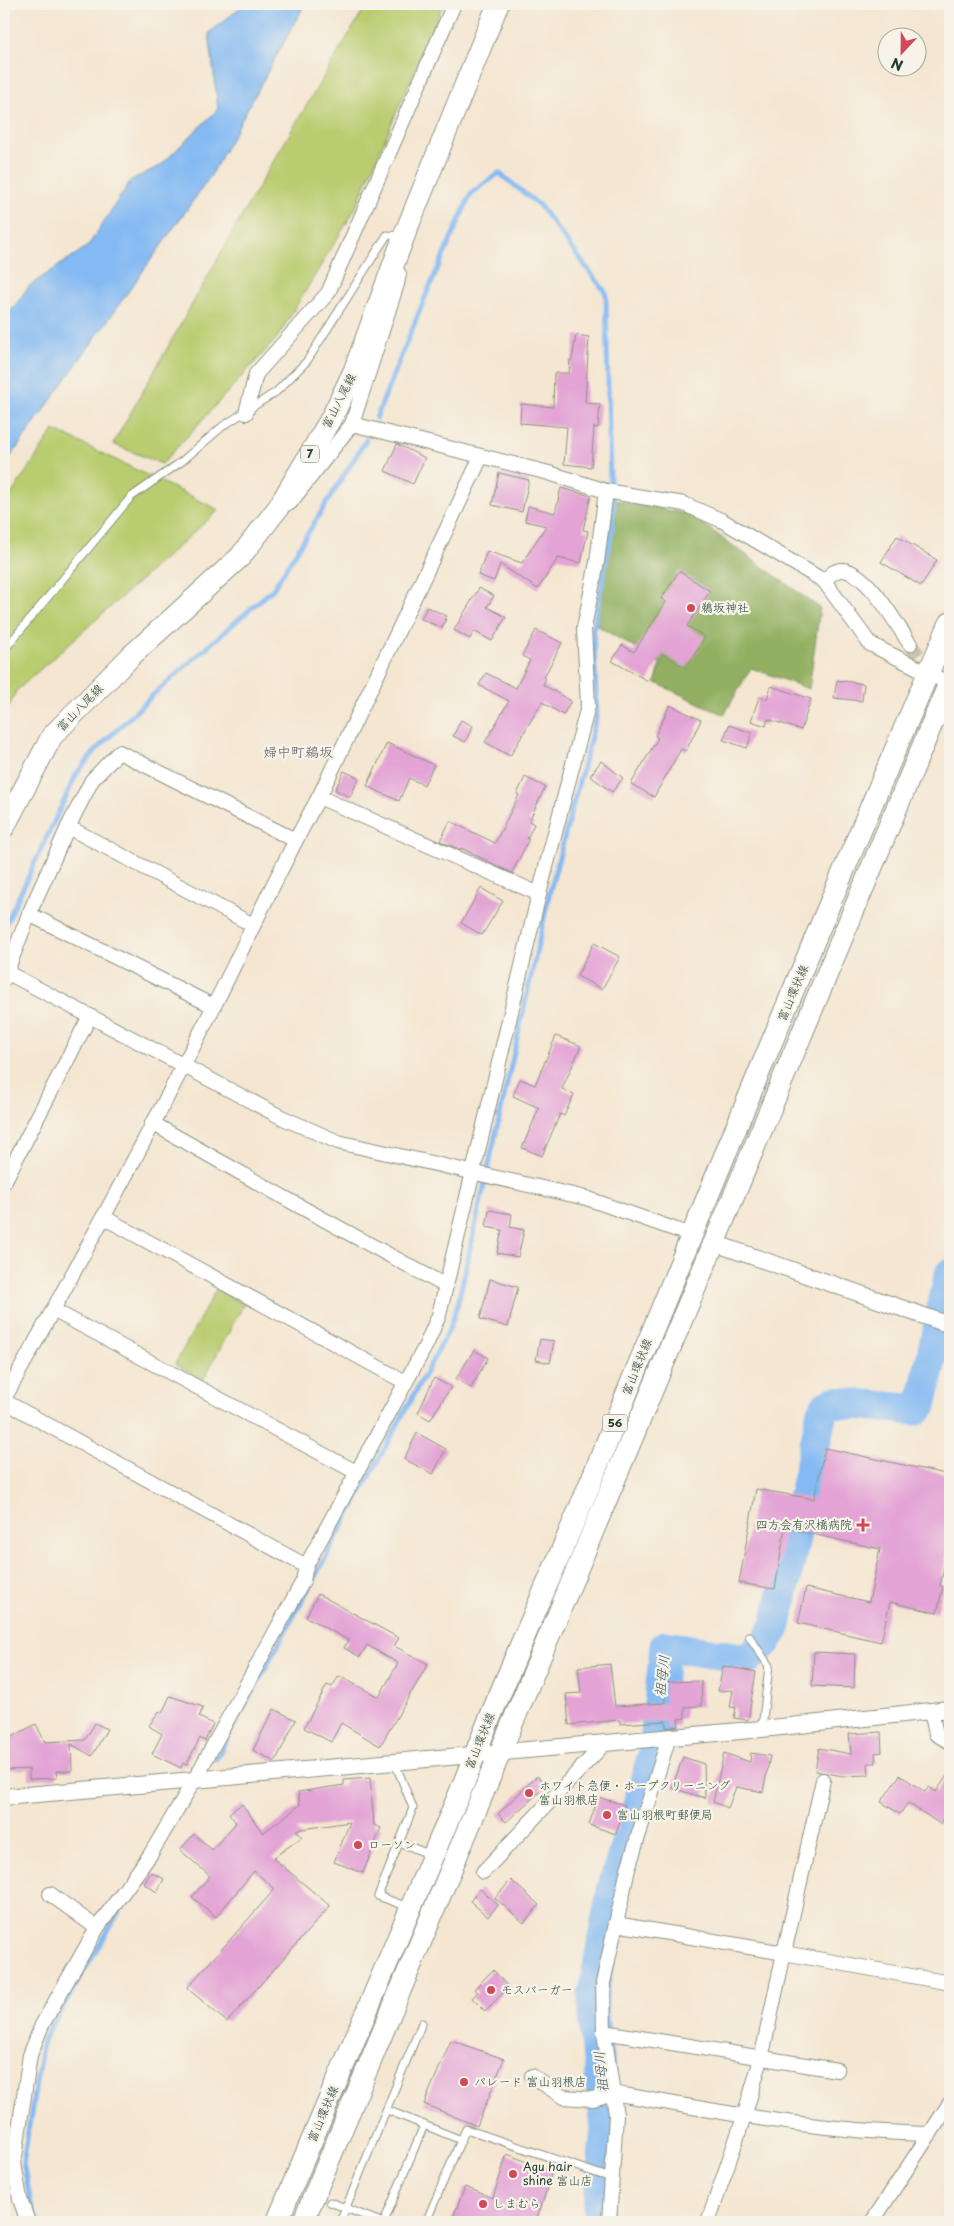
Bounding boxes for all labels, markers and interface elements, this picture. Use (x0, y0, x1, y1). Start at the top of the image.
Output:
north arrow (876, 28, 926, 78)
text: N (888, 53, 906, 76)
street label: 富山八尾線 (316, 370, 360, 431)
road number: 7 (301, 446, 319, 462)
place label: 鵜坂神社 (701, 598, 749, 616)
marker: 鵜坂神社 (685, 602, 697, 614)
street label: 富山八尾線 (52, 679, 107, 735)
district label: 婦中町鵜坂 (263, 741, 333, 762)
street label: 富山環状線 (772, 961, 812, 1024)
street label: 富山環状線 (616, 1335, 656, 1398)
road number: 56 (602, 1415, 628, 1432)
place label: 四方会有沢橋病院 (756, 1515, 852, 1533)
marker: 四方会有沢橋病院 (856, 1518, 870, 1532)
water label: 祖母川 (649, 1654, 674, 1698)
street label: 富山環状線 (459, 1709, 499, 1772)
place label: ホワイト急便・ホープクリーニング 富山羽根店 (539, 1776, 731, 1808)
marker: ホワイト急便・ホープクリーニング 富山羽根店 (523, 1787, 535, 1799)
place label: 富山羽根町郵便局 (617, 1805, 713, 1823)
marker: 富山羽根町郵便局 (601, 1809, 613, 1821)
place label: ローソン (368, 1835, 416, 1853)
marker: ローソン (352, 1839, 364, 1851)
place label: モスバーガー (501, 1980, 573, 1998)
marker: モスバーガー (485, 1984, 497, 1996)
water label: 祖母川 (588, 2050, 613, 2094)
place label: パレード 富山羽根店 (474, 2072, 586, 2090)
marker: パレード 富山羽根店 (458, 2076, 470, 2088)
street label: 富山環状線 (302, 2082, 342, 2145)
place label: Agu hair shine 富山店 (523, 2157, 592, 2189)
marker: Agu hair shine 富山店 (507, 2168, 519, 2180)
place label: しまむら (493, 2194, 541, 2212)
marker: しまむら (477, 2198, 489, 2210)

